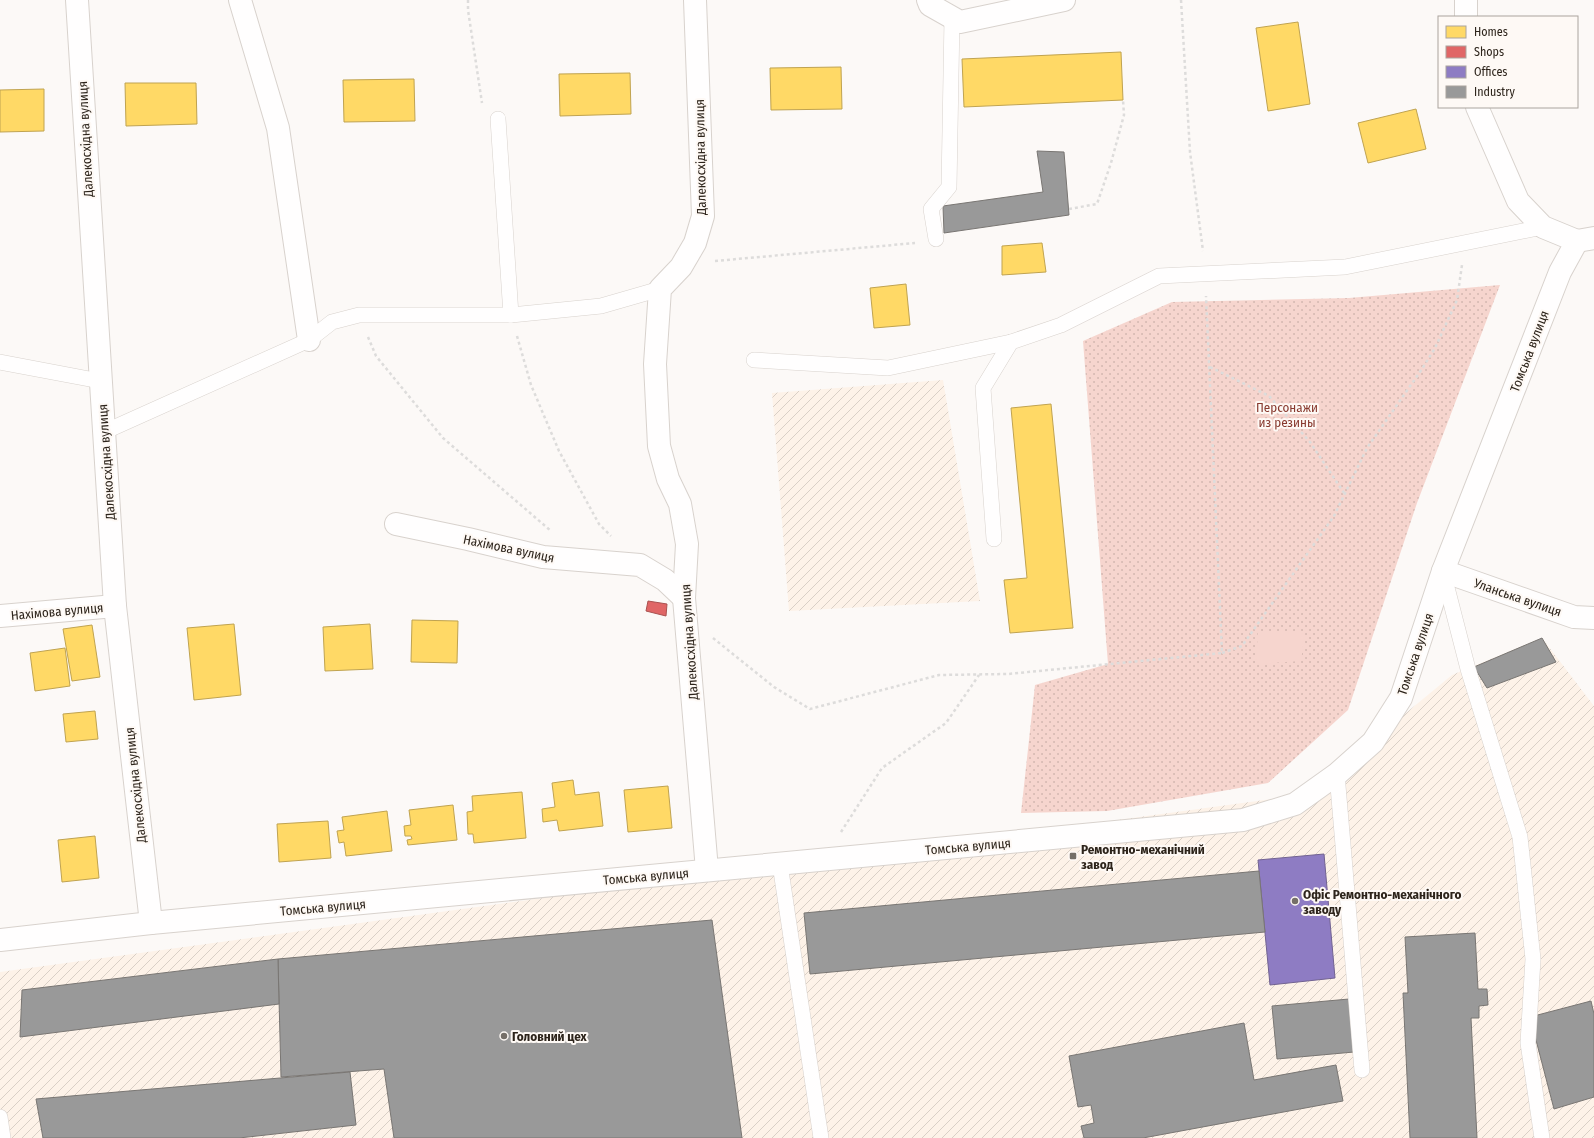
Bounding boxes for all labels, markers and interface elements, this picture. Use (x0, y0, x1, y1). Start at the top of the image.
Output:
legend (1438, 16, 1578, 108)
text: Homes (1474, 25, 1508, 39)
text: Shops (1474, 45, 1504, 59)
text: Offices (1474, 65, 1507, 79)
street label: Далекосхідна вулиця (75, 81, 96, 198)
text: Industry (1474, 85, 1515, 99)
street label: Далекосхідна вулиця (692, 99, 709, 216)
street label: Томська вулиця (1507, 308, 1552, 394)
park label: Персонажи из резины (1256, 400, 1318, 430)
street label: Далекосхідна вулиця (95, 404, 118, 521)
street label: Нахімова вулиця (462, 532, 556, 565)
street label: Уланська вулиця (1471, 575, 1564, 619)
street label: Далекосхідна вулиця (678, 584, 701, 701)
street label: Нахімова вулиця (10, 600, 104, 623)
street label: Томська вулиця (1394, 611, 1437, 697)
street label: Далекосхідна вулиця (122, 726, 149, 844)
street label: Томська вулиця (925, 835, 1012, 858)
place label: Ремонтно-механічний завод (1081, 842, 1205, 872)
marker: Ремонтно-механічний завод (1068, 851, 1078, 861)
street label: Томська вулиця (603, 865, 690, 888)
place label: Офіс Ремонтно-механічного заводу (1303, 887, 1461, 917)
street label: Томська вулиця (280, 896, 367, 919)
marker: Офіс Ремонтно-механічного заводу (1290, 896, 1300, 906)
place label: Головний цех (512, 1029, 588, 1044)
marker: Головний цех (499, 1031, 509, 1041)

